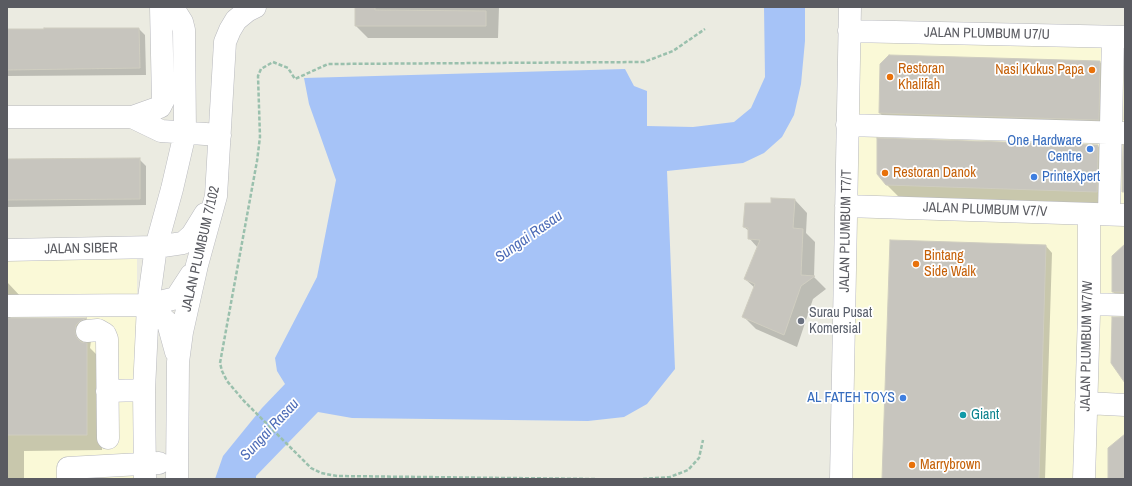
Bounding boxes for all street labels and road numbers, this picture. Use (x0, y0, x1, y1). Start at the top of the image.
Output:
street label: JALAN PLUMBUM U7/U (924, 25, 1050, 43)
street label: JALAN PLUMBUM T7/T (837, 169, 855, 293)
street label: JALAN PLUMBUM 7/102 (178, 185, 224, 313)
street label: JALAN PLUMBUM V7/V (923, 199, 1047, 221)
street label: JALAN SIBER (44, 240, 118, 258)
street label: JALAN PLUMBUM W7/W (1077, 280, 1097, 412)

